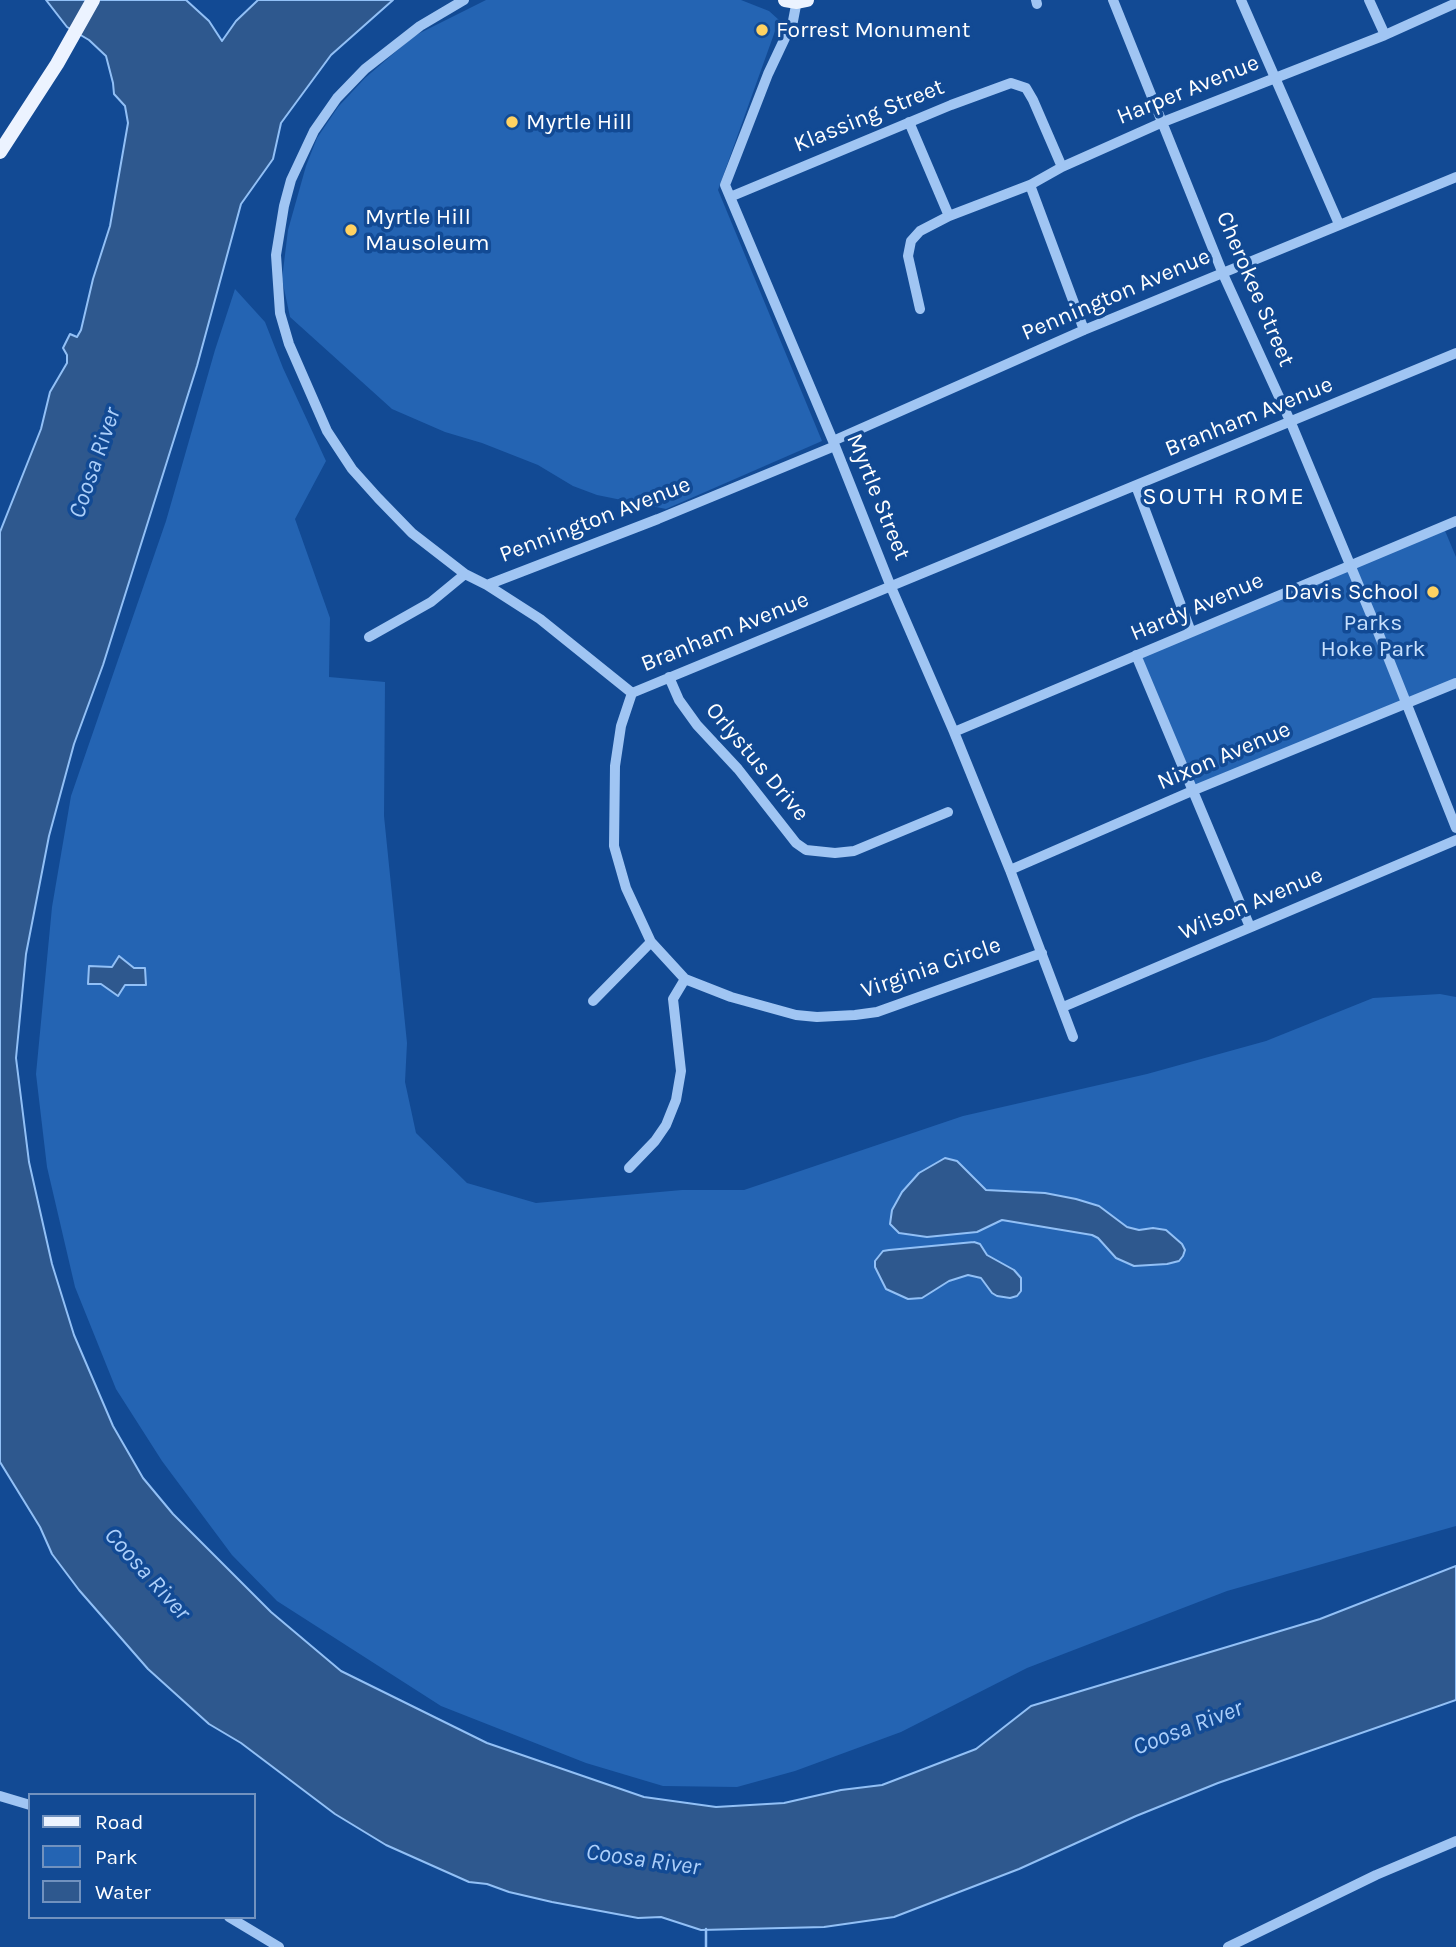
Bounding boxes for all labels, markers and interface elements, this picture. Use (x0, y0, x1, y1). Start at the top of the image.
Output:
place label: Forrest Monument (776, 16, 970, 44)
marker: Forrest Monument (754, 22, 770, 38)
street label: Harper Avenue (1113, 49, 1263, 131)
street label: Klassing Street (790, 73, 948, 159)
place label: Myrtle Hill (526, 108, 632, 136)
marker: Myrtle Hill (504, 114, 520, 130)
place label: Myrtle Hill Mausoleum (365, 203, 489, 257)
street label: Cherokee Street (1210, 207, 1300, 371)
marker: Myrtle Hill Mausoleum (343, 222, 359, 238)
street label: Pennington Avenue (1018, 243, 1214, 347)
street label: Branham Avenue (1161, 371, 1337, 463)
water label: Coosa River (63, 404, 127, 522)
street label: Myrtle Street (840, 430, 916, 564)
street label: Pennington Avenue (496, 471, 694, 569)
district label: SOUTH ROME (1144, 483, 1304, 511)
street label: Hardy Avenue (1126, 567, 1268, 647)
place label: Davis School (1284, 578, 1419, 606)
marker: Davis School (1425, 584, 1441, 600)
street label: Branham Avenue (637, 586, 813, 678)
park label: Parks Hoke Park (1321, 609, 1425, 663)
street label: Orlystus Drive (699, 697, 815, 827)
street label: Nixon Avenue (1153, 716, 1295, 796)
street label: Wilson Avenue (1175, 861, 1327, 947)
street label: Virginia Circle (858, 931, 1004, 1005)
water label: Coosa River (98, 1522, 196, 1626)
water label: Coosa River (1129, 1694, 1247, 1762)
legend (28, 1793, 256, 1919)
text: Road (95, 1810, 143, 1834)
water label: Coosa River (584, 1838, 702, 1882)
text: Park (95, 1845, 138, 1869)
text: Water (95, 1880, 151, 1904)

